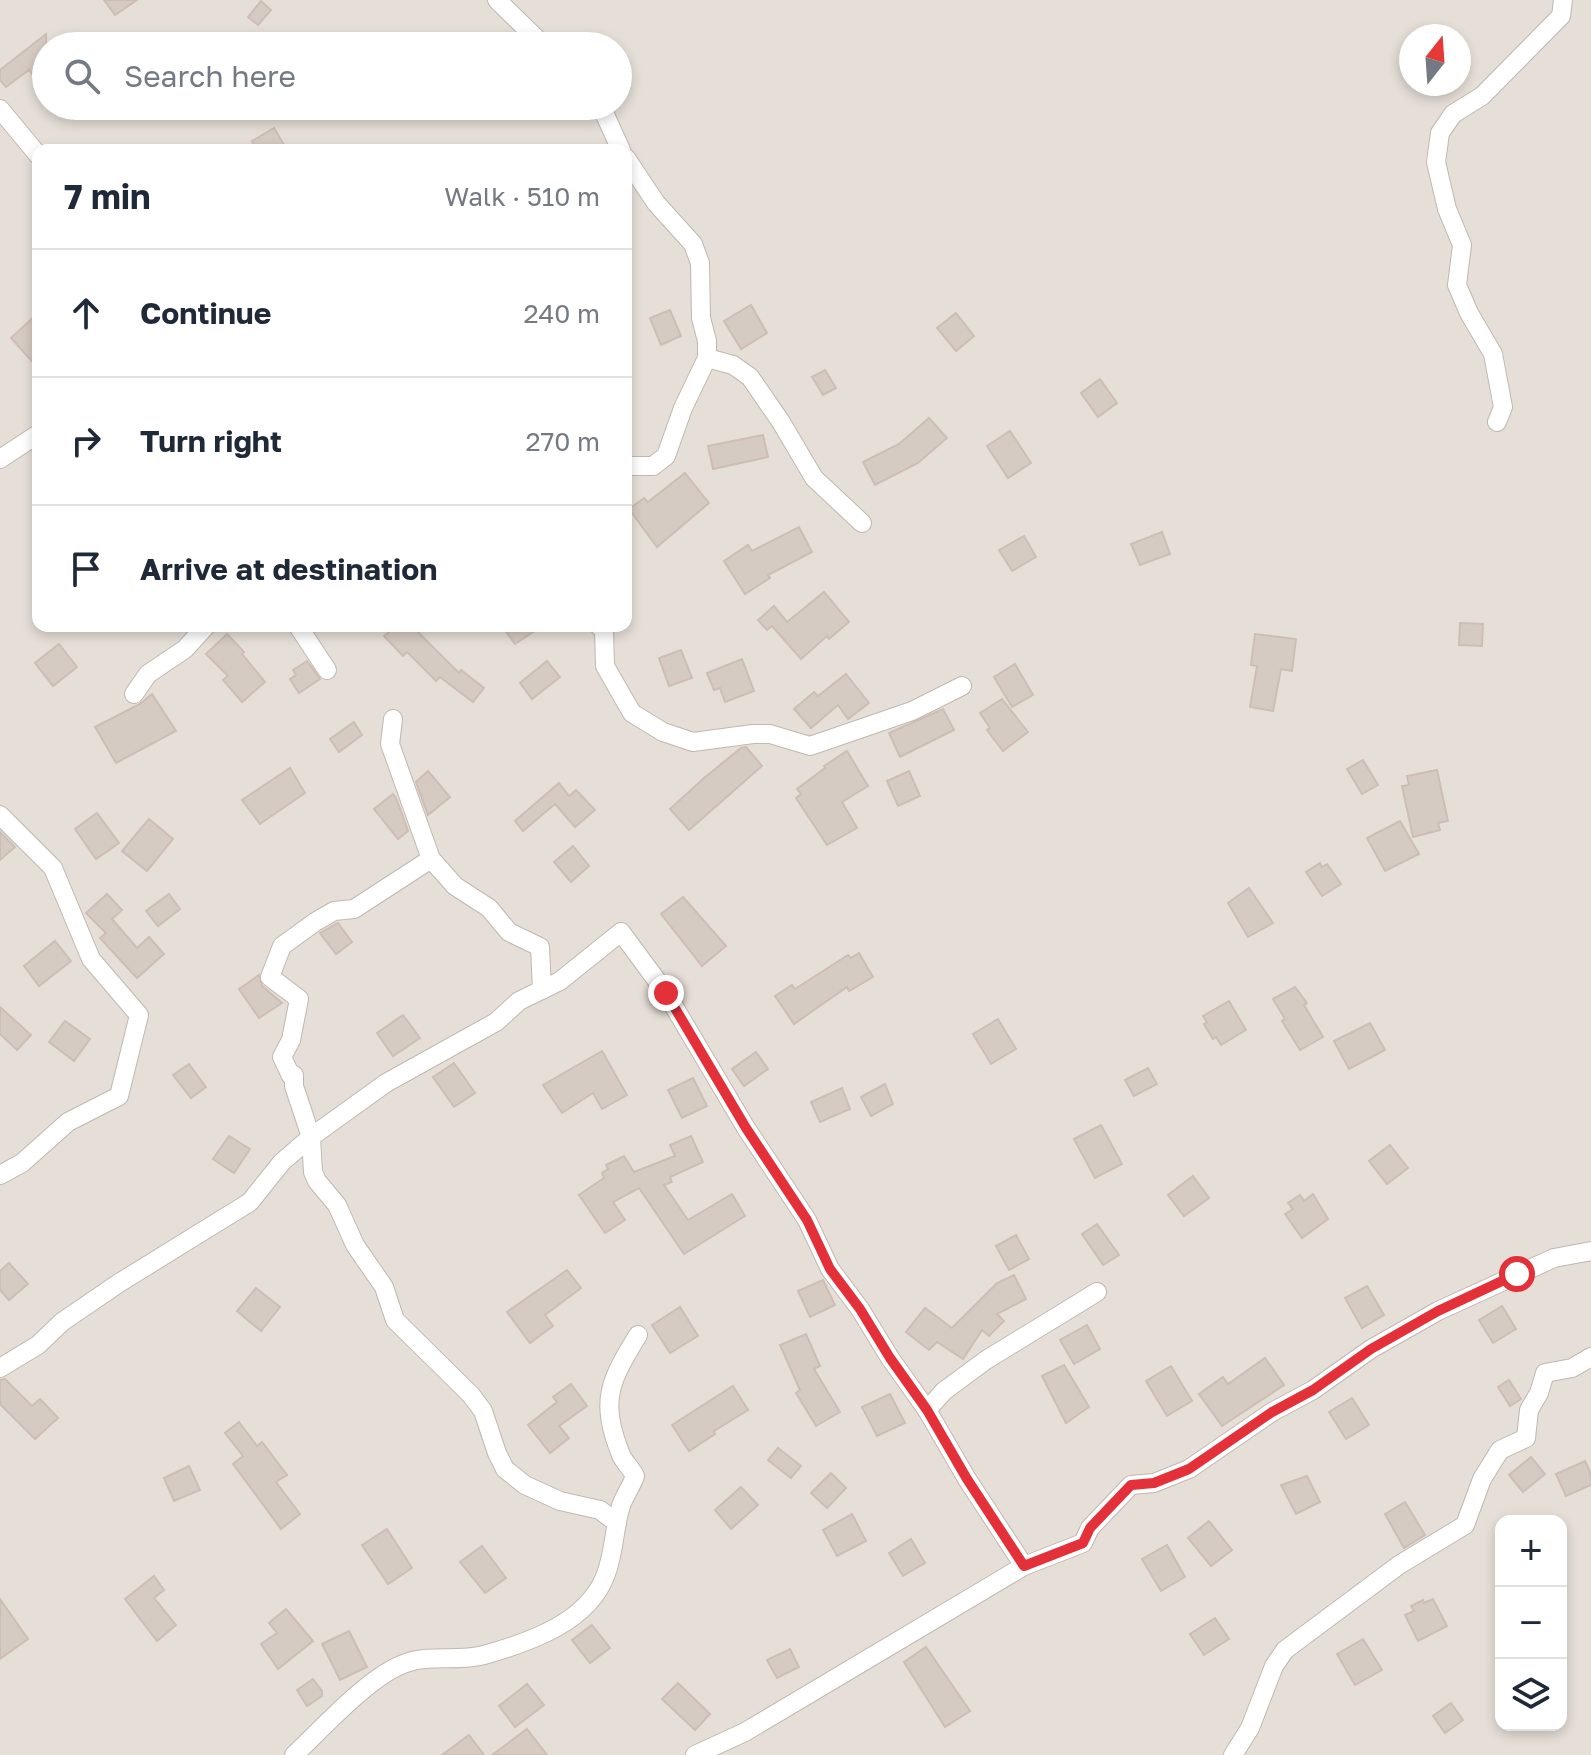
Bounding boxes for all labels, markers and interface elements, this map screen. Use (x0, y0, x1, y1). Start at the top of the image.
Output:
north arrow (1399, 24, 1471, 96)
search box (32, 32, 632, 120)
icon: search (60, 54, 104, 98)
text: Search here (124, 58, 296, 94)
text: 7 min (64, 176, 151, 216)
text: Walk · 510 m (444, 181, 600, 212)
icon: ahead (64, 291, 108, 335)
text: Continue (140, 295, 271, 331)
text: 240 m (523, 298, 600, 329)
icon: right (64, 419, 108, 463)
text: Turn right (140, 423, 282, 459)
text: 270 m (526, 426, 600, 457)
icon: arrive (64, 547, 108, 591)
text: Arrive at destination (140, 551, 437, 587)
route end (648, 975, 684, 1011)
route start (1499, 1256, 1535, 1292)
map controls (1495, 1515, 1567, 1731)
button: + (1495, 1515, 1567, 1587)
button: − (1495, 1587, 1567, 1659)
button: layers (1495, 1659, 1567, 1731)

